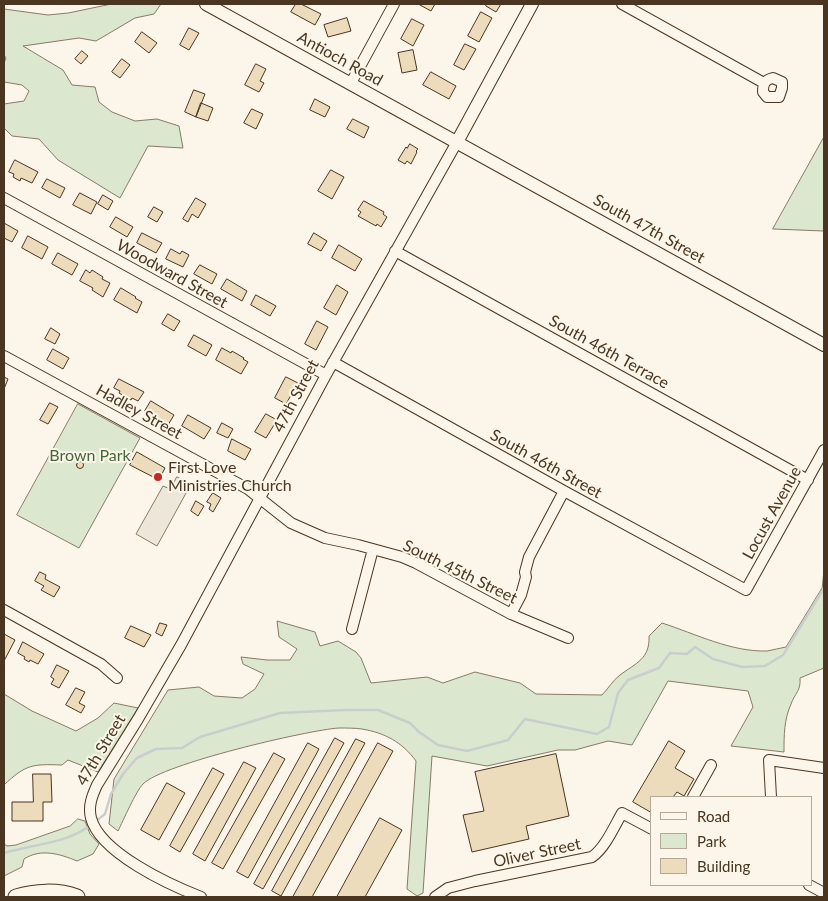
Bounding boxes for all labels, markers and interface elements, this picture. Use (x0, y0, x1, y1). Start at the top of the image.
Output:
street label: Antioch Road (294, 28, 386, 90)
street label: South 47th Street (590, 190, 708, 268)
street label: Woodward Street (113, 236, 231, 312)
street label: South 46th Terrace (546, 311, 672, 393)
street label: 47th Street (269, 356, 323, 436)
street label: Hadley Street (93, 380, 185, 444)
street label: South 46th Street (487, 425, 605, 503)
park label: Brown Park (49, 446, 131, 466)
place label: First Love Ministries Church (168, 458, 292, 496)
street label: Locust Avenue (739, 463, 805, 563)
marker: First Love Ministries Church (152, 471, 164, 483)
street label: South 45th Street (400, 536, 520, 608)
street label: 47th Street (72, 711, 130, 789)
legend (650, 796, 813, 886)
text: Road (697, 807, 730, 825)
text: Park (697, 832, 726, 850)
street label: Oliver Street (492, 834, 582, 872)
text: Building (697, 857, 750, 875)

